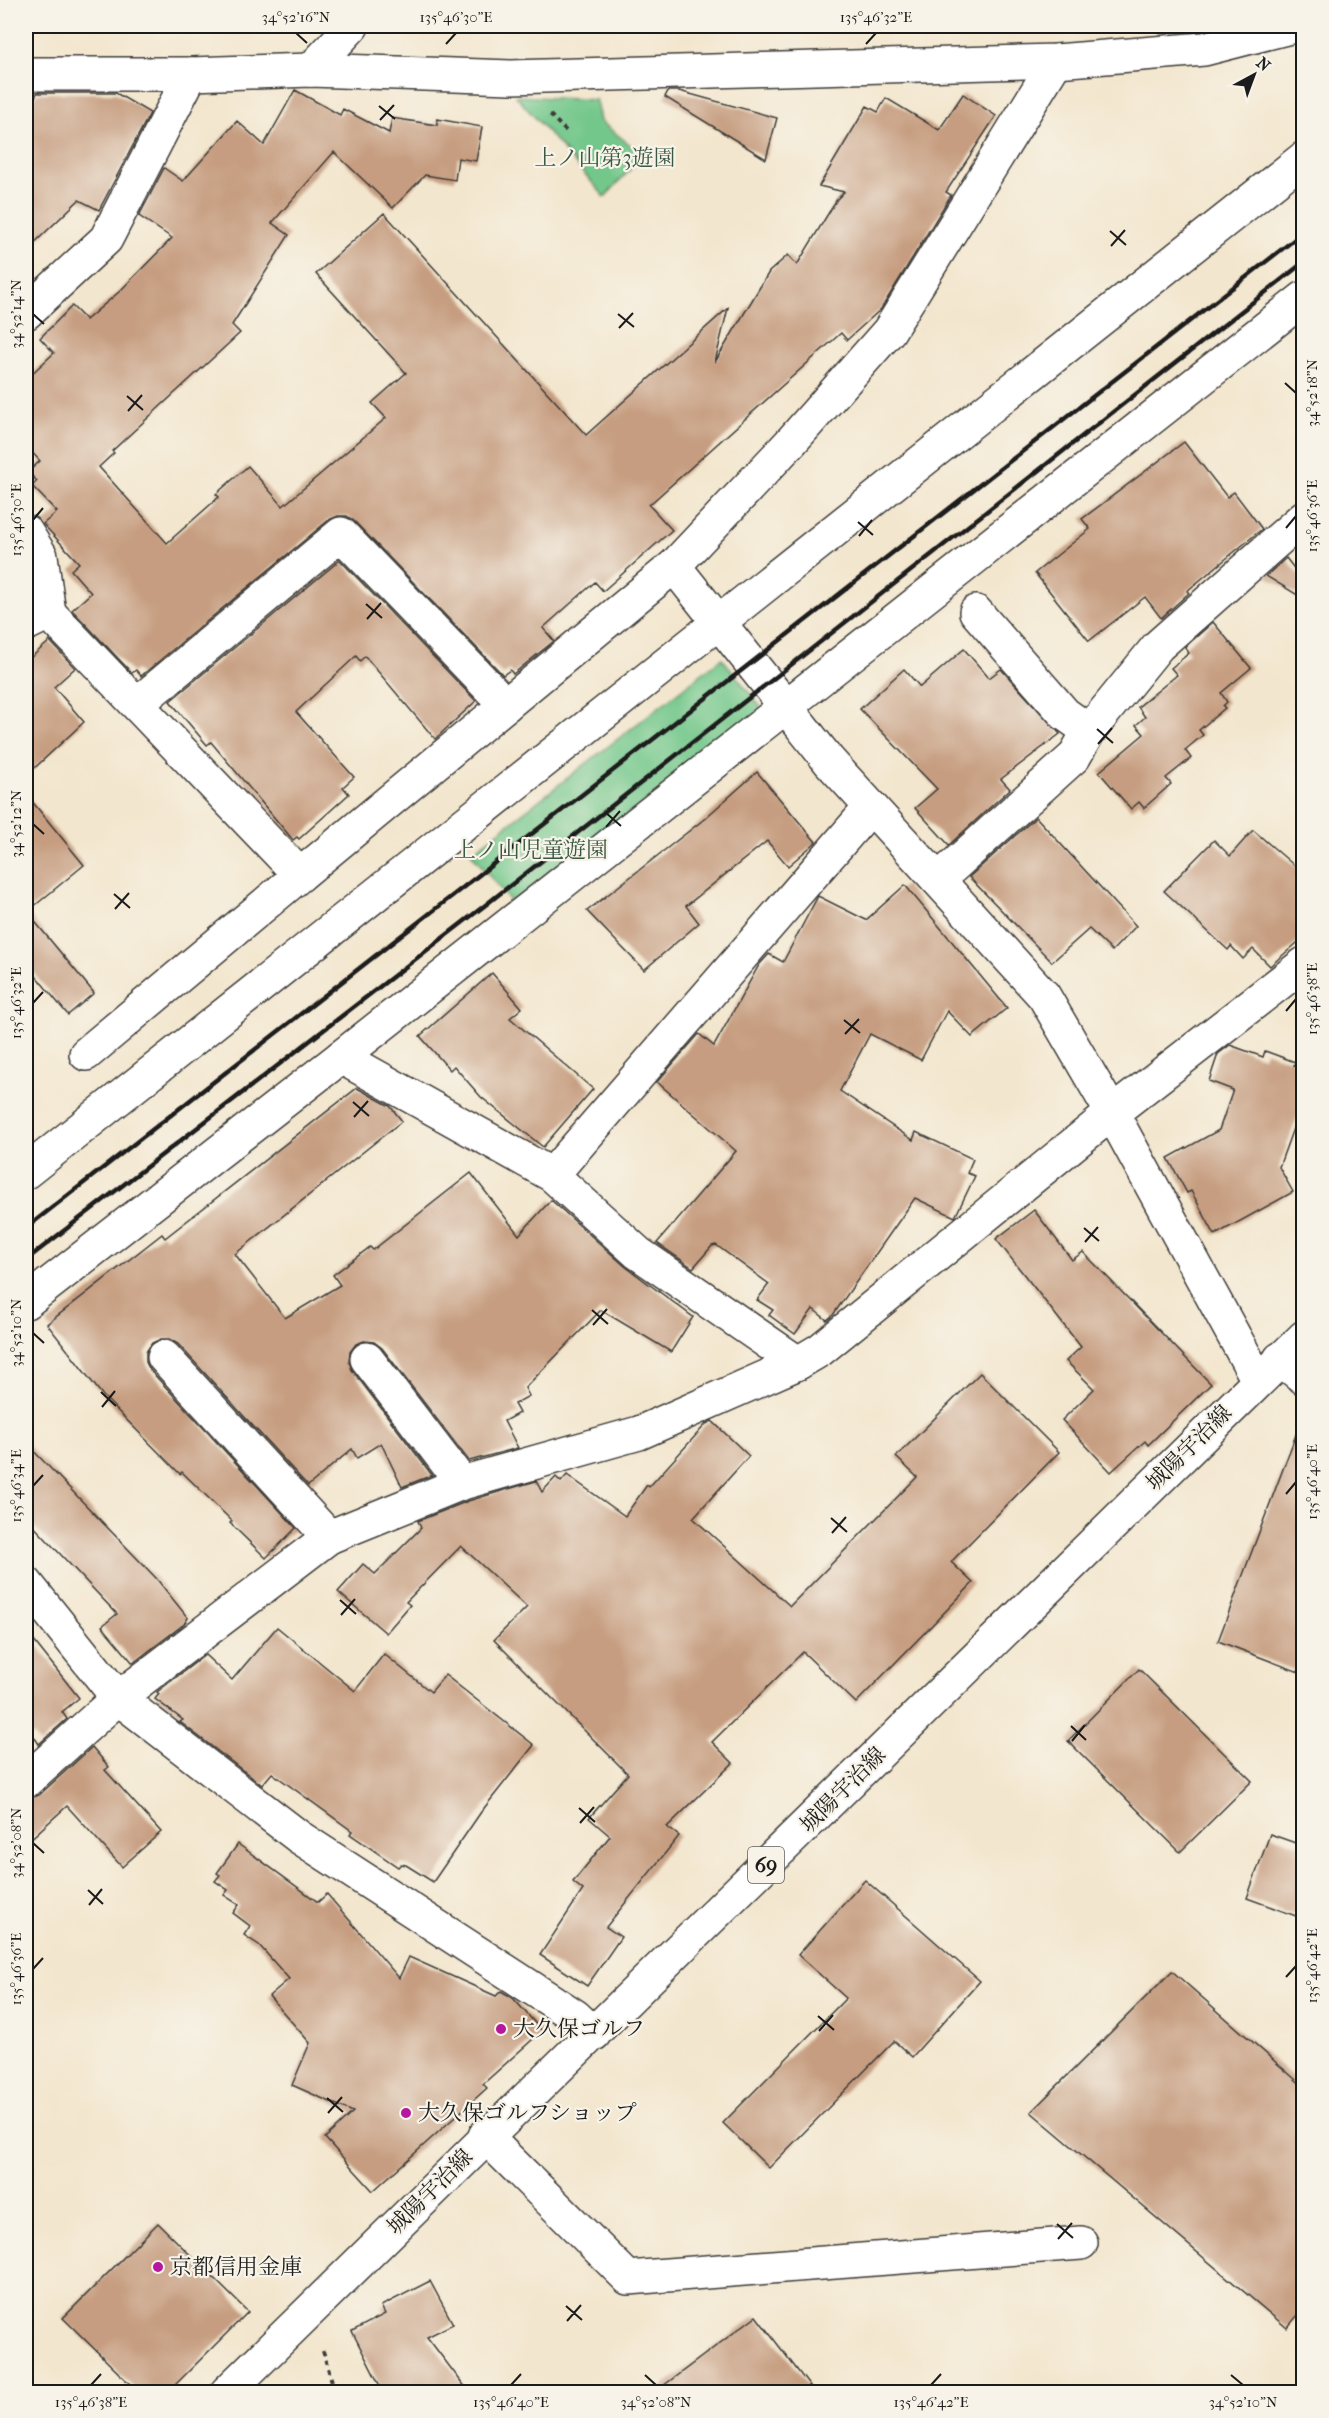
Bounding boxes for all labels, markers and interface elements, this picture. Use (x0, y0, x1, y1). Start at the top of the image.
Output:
text: 34°52'16"N (262, 8, 331, 26)
text: 135°46'30"E (419, 8, 493, 26)
text: 135°46'32"E (840, 8, 912, 26)
north arrow (1224, 45, 1284, 105)
text: N (1253, 53, 1275, 76)
park label: 上ノ山第3遊園 (534, 145, 676, 171)
text: 34°52'14"N (7, 279, 25, 349)
text: 34°52'18"N (1303, 358, 1321, 427)
text: 135°46'36"E (1303, 480, 1321, 552)
text: 135°46'30"E (7, 483, 25, 557)
text: 34°52'12"N (7, 789, 25, 858)
park label: 上ノ山児童遊園 (454, 837, 608, 863)
text: 135°46'38"E (1303, 963, 1321, 1035)
text: 135°46'32"E (7, 967, 25, 1039)
text: 34°52'10"N (7, 1298, 25, 1367)
street label: 城陽宇治線 (1141, 1400, 1237, 1496)
text: 135°46'40"E (1303, 1444, 1321, 1520)
text: 135°46'34"E (7, 1449, 25, 1523)
street label: 城陽宇治線 (795, 1742, 891, 1838)
text: 34°52'08"N (7, 1807, 25, 1878)
road number: 69 (748, 1847, 784, 1883)
text: 135°46'42"E (1303, 1928, 1321, 2004)
text: 135°46'36"E (7, 1933, 25, 2005)
place label: 大久保ゴルフ (513, 2016, 645, 2042)
marker: 大久保ゴルフ (494, 2022, 508, 2036)
place label: 大久保ゴルフショップ (418, 2100, 637, 2126)
marker: 大久保ゴルフショップ (399, 2106, 413, 2120)
street label: 城陽宇治線 (382, 2144, 478, 2240)
place label: 京都信用金庫 (170, 2254, 302, 2280)
marker: 京都信用金庫 (151, 2260, 165, 2274)
text: 135°46'38"E (55, 2393, 127, 2411)
text: 135°46'40"E (473, 2393, 549, 2411)
text: 34°52'08"N (621, 2393, 692, 2411)
text: 135°46'42"E (893, 2393, 969, 2411)
text: 34°52'10"N (1209, 2393, 1278, 2411)

